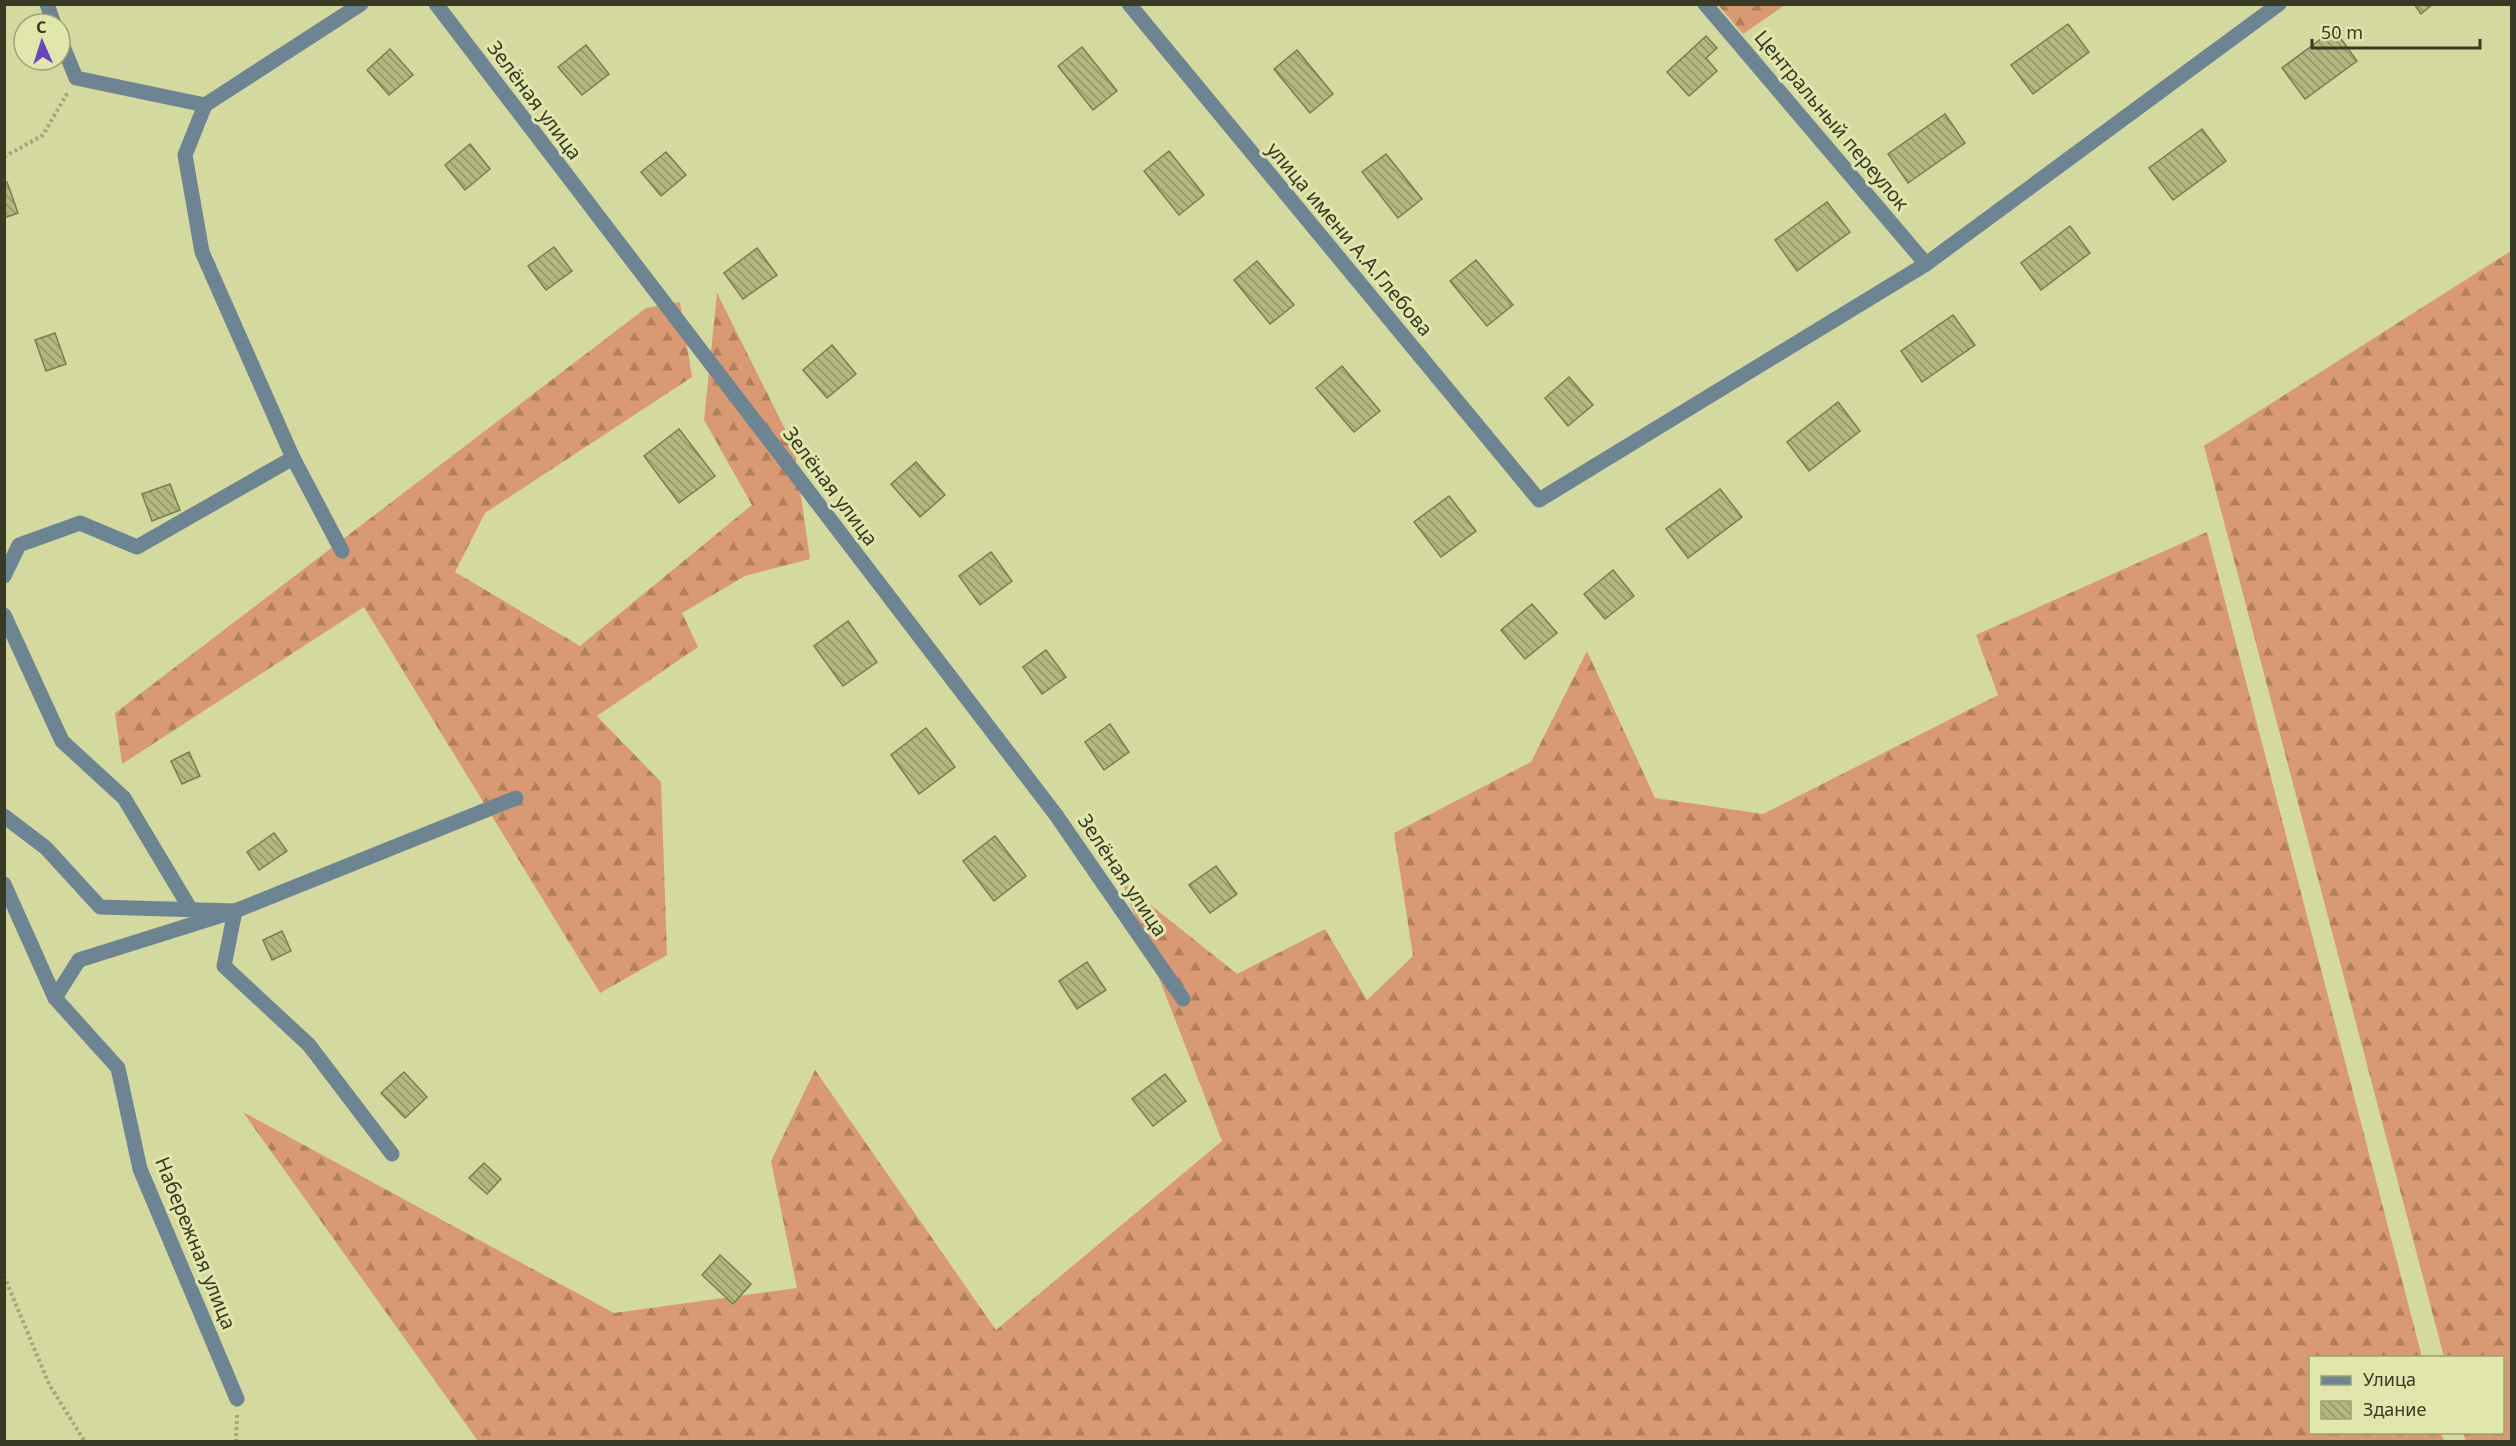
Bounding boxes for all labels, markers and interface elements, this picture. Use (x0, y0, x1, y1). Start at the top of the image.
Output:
north arrow (12, 12, 72, 72)
scale bar (2312, 12, 2480, 50)
text: С (35, 16, 47, 38)
text: 50 m (2321, 20, 2363, 44)
street label: Центральный переулок (1749, 24, 1916, 216)
street label: Зелёная улица (481, 35, 589, 165)
street label: улица имени А.А.Глебова (1261, 136, 1439, 342)
street label: Зелёная улица (777, 421, 885, 551)
street label: Зелёная улица (1072, 809, 1174, 941)
street label: Набережная улица (149, 1153, 243, 1333)
legend (2309, 1356, 2504, 1434)
text: Улица (2363, 1367, 2416, 1391)
text: Здание (2363, 1397, 2427, 1421)

